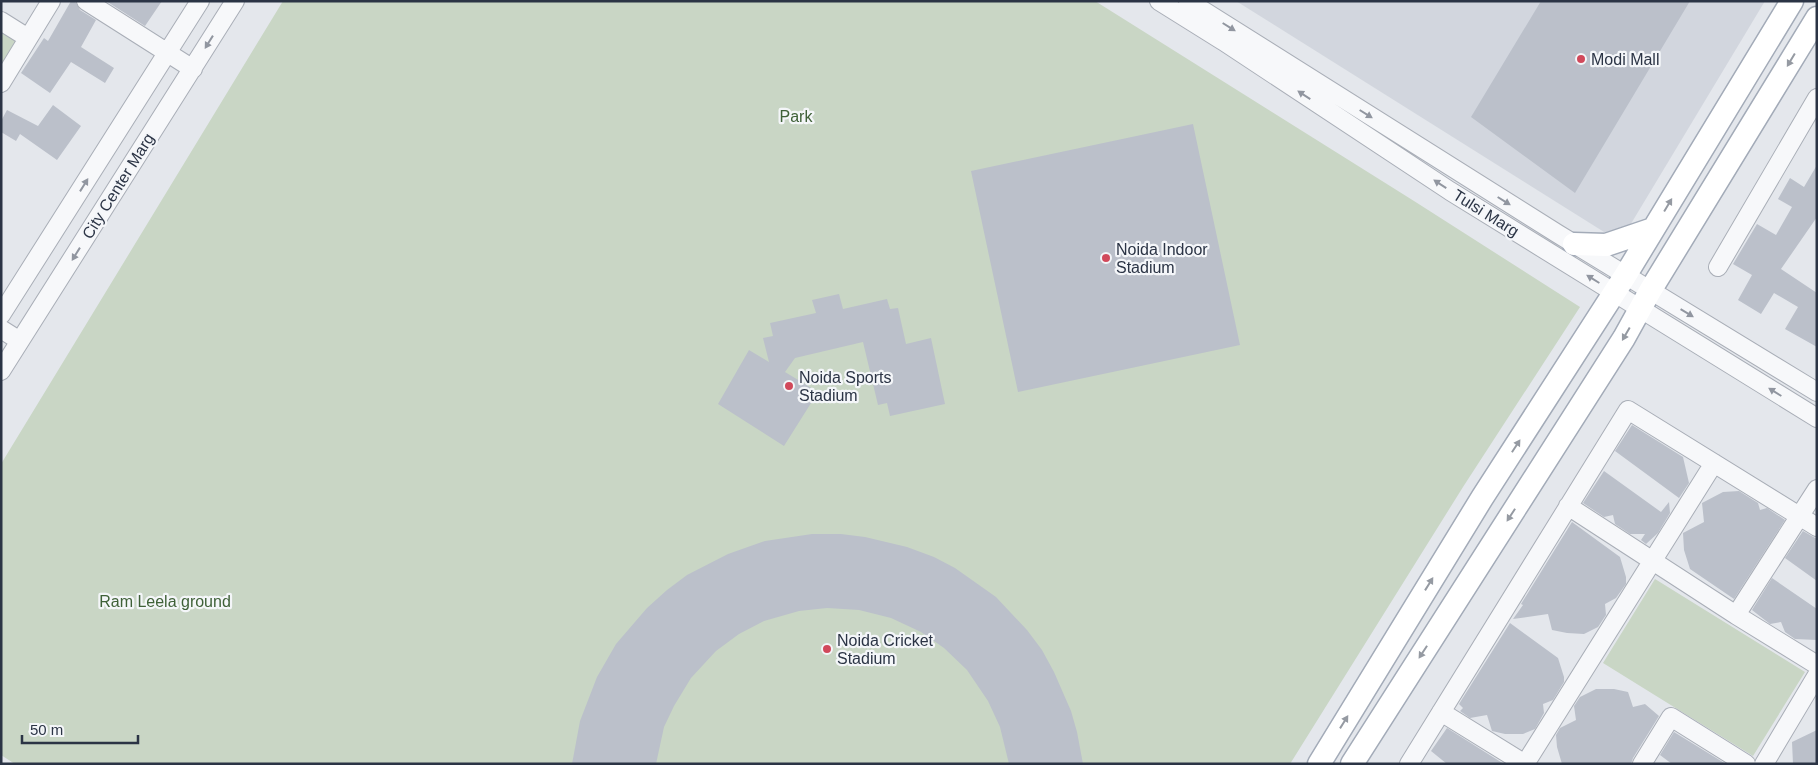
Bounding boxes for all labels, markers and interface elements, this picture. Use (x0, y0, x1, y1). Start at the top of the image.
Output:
one-way arrow (1222, 22, 1236, 32)
one-way arrow (205, 36, 214, 49)
place label: Modi Mall (1591, 51, 1659, 68)
marker: Modi Mall (1575, 53, 1587, 65)
one-way arrow (1787, 53, 1796, 66)
one-way arrow (1297, 90, 1311, 99)
park label: Park (780, 108, 813, 125)
one-way arrow (1360, 109, 1373, 119)
street label: City Center Marg (79, 130, 157, 242)
one-way arrow (79, 179, 88, 192)
one-way arrow (1433, 179, 1446, 189)
street label: Tulsi Marg (1450, 186, 1522, 240)
one-way arrow (1497, 196, 1510, 205)
one-way arrow (1663, 199, 1672, 212)
place label: Noida Indoor Stadium (1116, 241, 1208, 276)
one-way arrow (71, 247, 80, 260)
marker: Noida Indoor Stadium (1100, 252, 1112, 264)
one-way arrow (1586, 274, 1599, 283)
one-way arrow (1681, 308, 1694, 317)
one-way arrow (1622, 326, 1630, 341)
place label: Noida Sports Stadium (799, 369, 892, 404)
marker: Noida Sports Stadium (783, 380, 795, 392)
one-way arrow (1769, 388, 1782, 397)
one-way arrow (1511, 439, 1520, 453)
one-way arrow (1506, 509, 1515, 522)
one-way arrow (1425, 577, 1434, 590)
park label: Ram Leela ground (99, 593, 231, 610)
place label: Noida Cricket Stadium (837, 632, 934, 667)
marker: Noida Cricket Stadium (821, 643, 833, 655)
one-way arrow (1419, 646, 1428, 659)
scale bar (22, 712, 139, 744)
one-way arrow (1340, 716, 1349, 729)
text: 50 m (30, 721, 63, 738)

